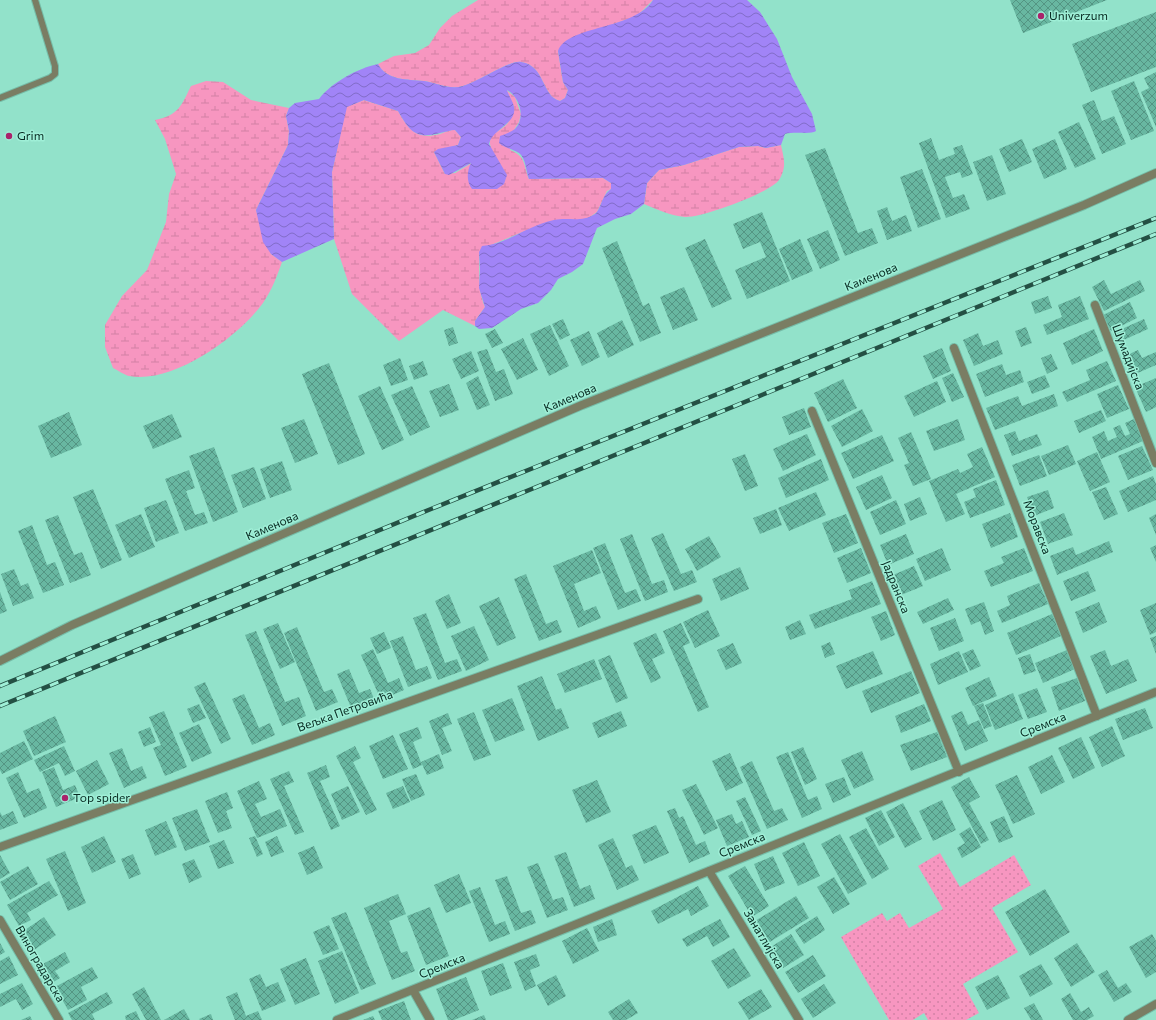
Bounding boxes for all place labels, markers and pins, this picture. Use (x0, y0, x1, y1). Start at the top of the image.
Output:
place label: Univerzum (1049, 8, 1108, 22)
marker: Univerzum (1036, 11, 1046, 21)
place label: Grim (17, 128, 44, 142)
marker: Grim (4, 131, 14, 141)
place label: Top spider (73, 790, 130, 804)
marker: Top spider (60, 793, 70, 803)

